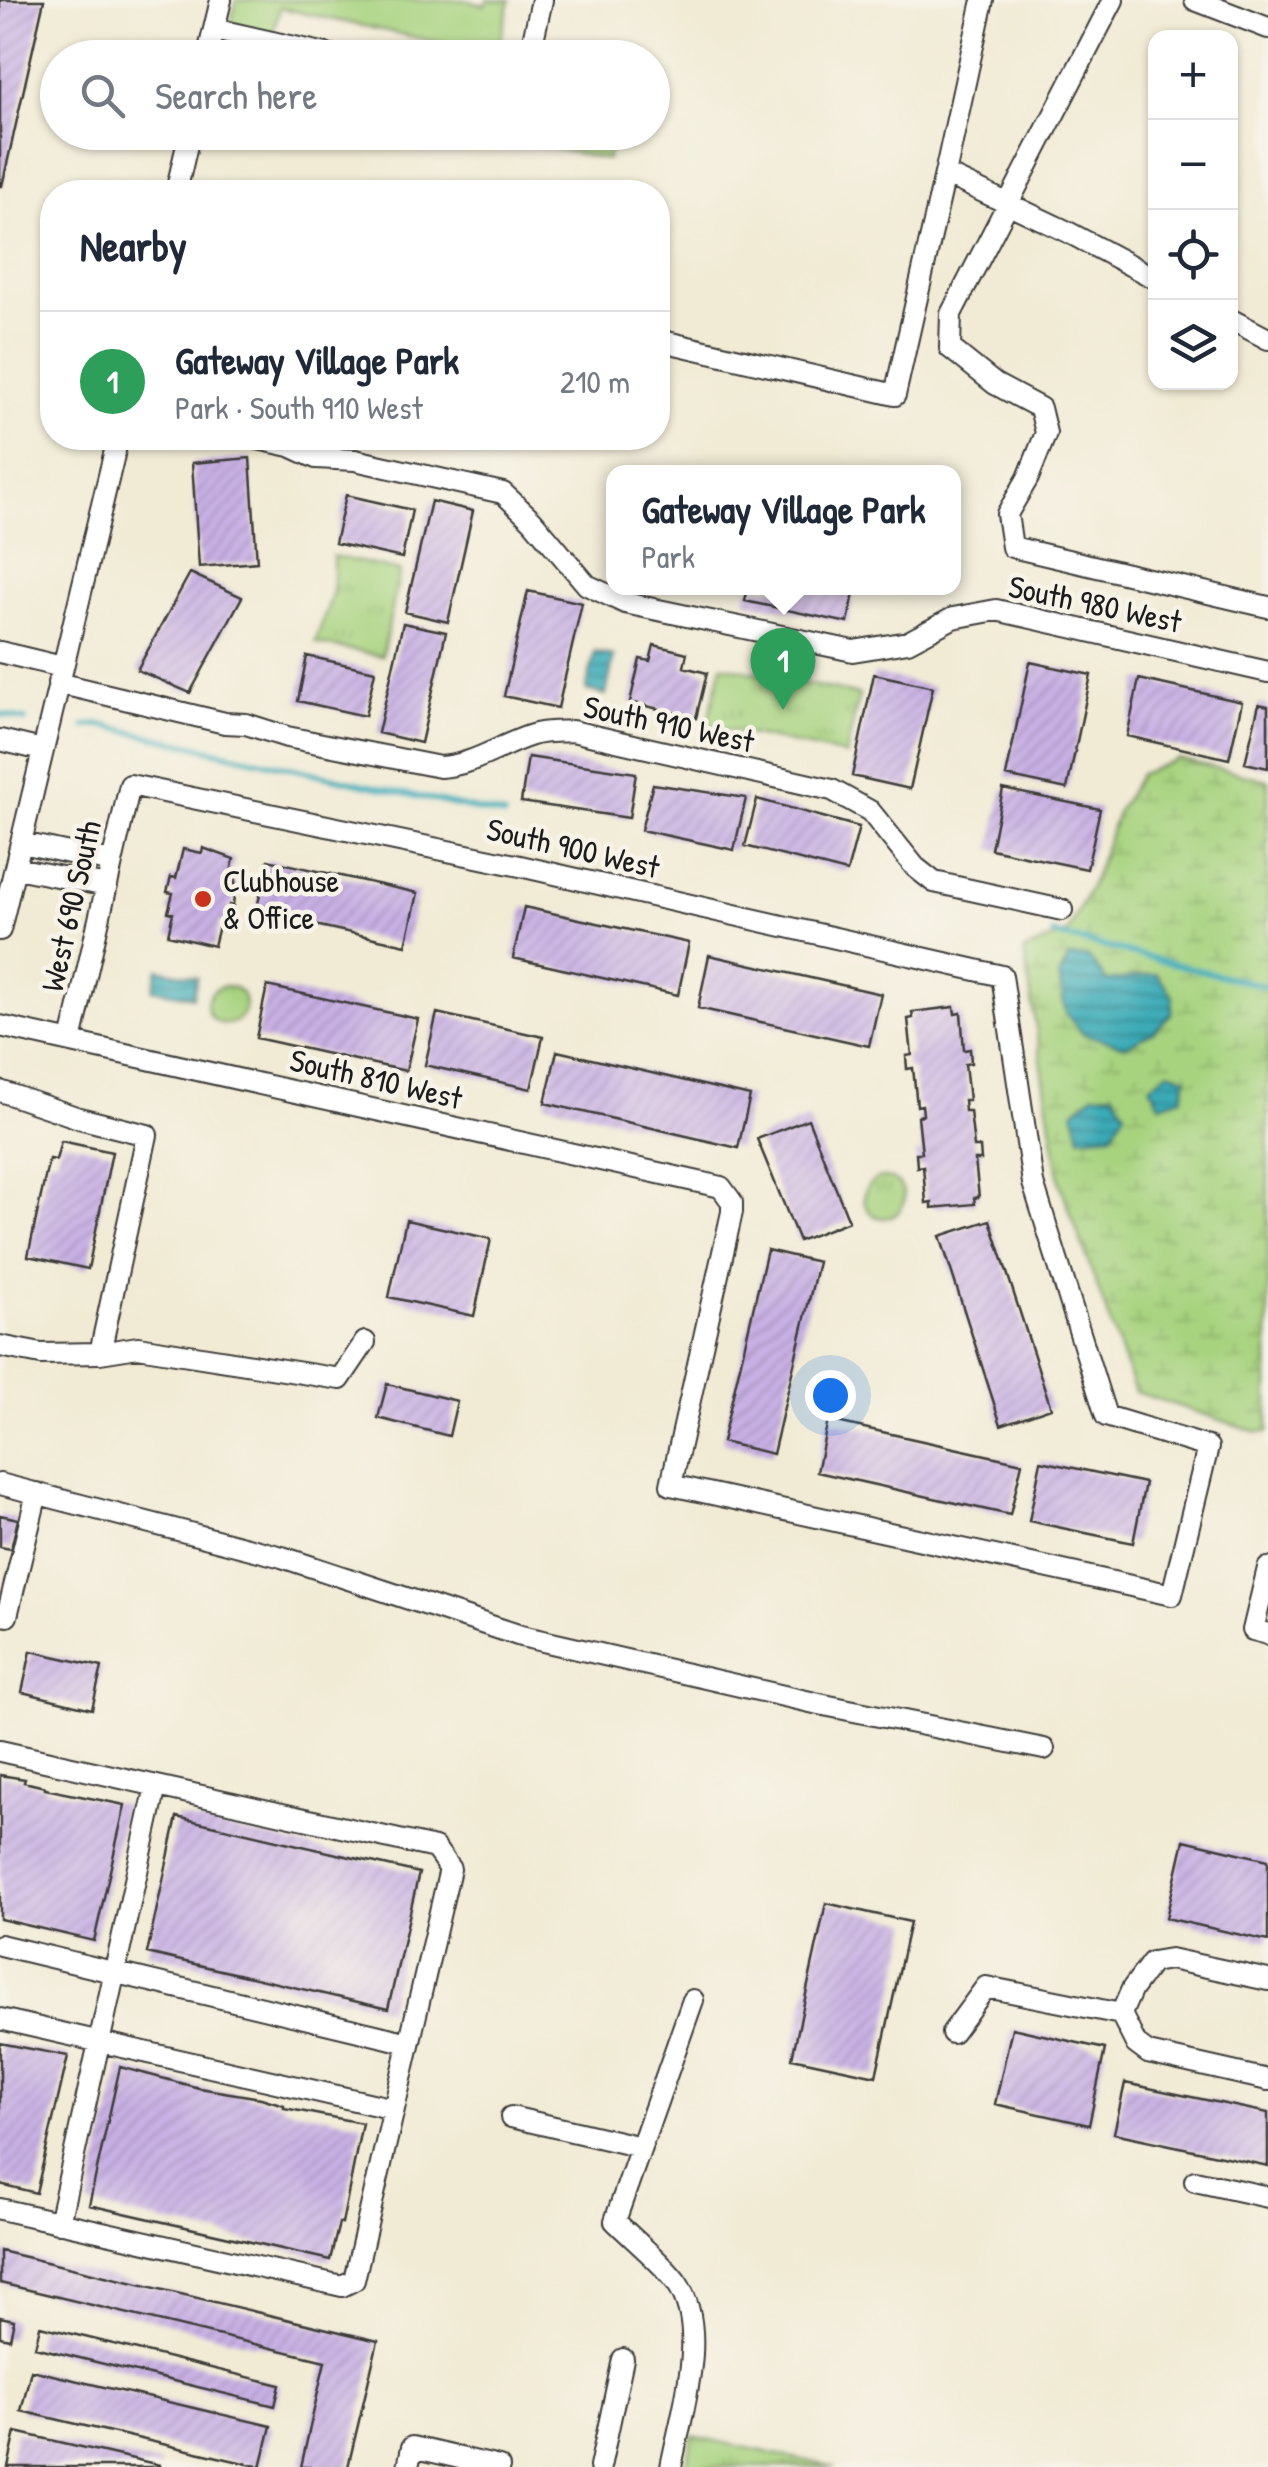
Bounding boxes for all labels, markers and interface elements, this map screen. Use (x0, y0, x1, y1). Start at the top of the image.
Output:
map controls (1148, 30, 1238, 390)
button: + (1148, 30, 1238, 120)
search box (40, 40, 670, 150)
icon: search (75, 68, 130, 123)
text: Search here (155, 69, 317, 121)
button: − (1148, 120, 1238, 210)
button: locate (1148, 210, 1238, 300)
text: Nearby (80, 217, 187, 274)
button: layers (1148, 300, 1238, 390)
text: Gateway Village Park (175, 334, 459, 386)
text: 1 (107, 360, 118, 403)
text: 210 m (560, 360, 630, 403)
text: Park · South 910 West (175, 386, 423, 429)
popup (606, 465, 961, 595)
text: Gateway Village Park (641, 483, 926, 535)
text: Park (641, 535, 695, 578)
street label: South 980 West (1005, 564, 1186, 643)
pin: 1 (750, 628, 816, 710)
street label: South 910 West (580, 684, 759, 763)
street label: South 900 West (483, 807, 665, 888)
street label: West 690 South (30, 816, 111, 996)
place label: Clubhouse & Office (223, 859, 339, 939)
marker: Clubhouse & Office (192, 888, 214, 910)
street label: South 810 West (286, 1038, 467, 1119)
your location (805, 1370, 856, 1421)

